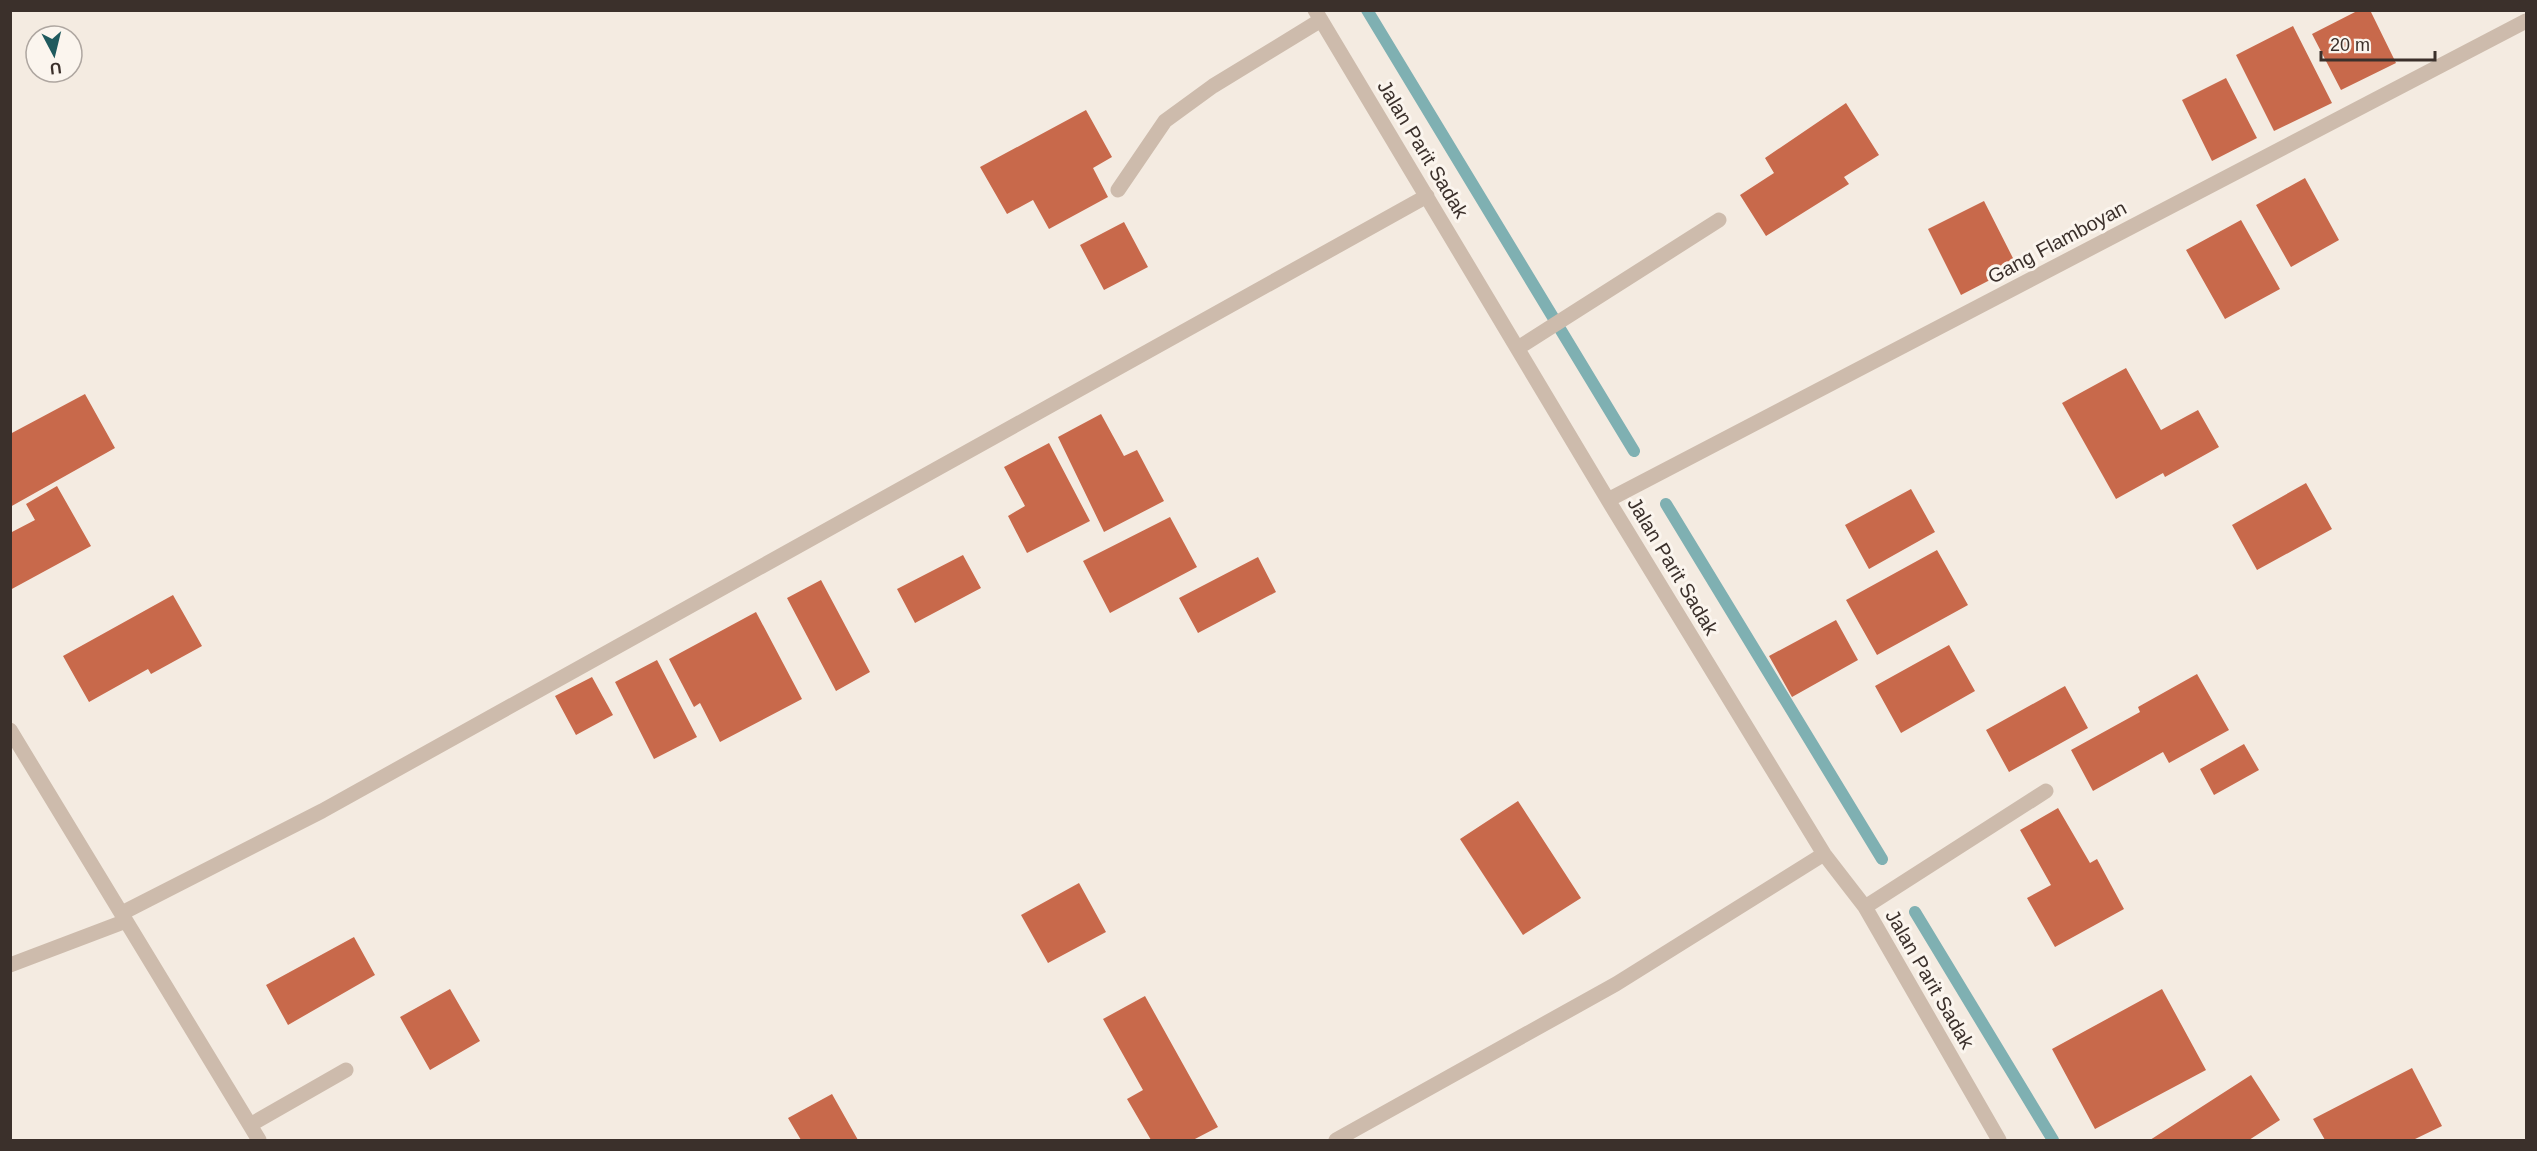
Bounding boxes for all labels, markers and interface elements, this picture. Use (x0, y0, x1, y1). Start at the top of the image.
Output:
north arrow (24, 24, 84, 84)
scale bar (2321, 24, 2435, 62)
text: 20 m (2330, 35, 2370, 55)
text: U (49, 59, 63, 78)
street label: Jalan Parit Sadak (1373, 76, 1473, 223)
street label: Gang Flamboyan (1984, 196, 2130, 288)
street label: Jalan Parit Sadak (1623, 493, 1723, 640)
street label: Jalan Parit Sadak (1881, 906, 1979, 1053)

